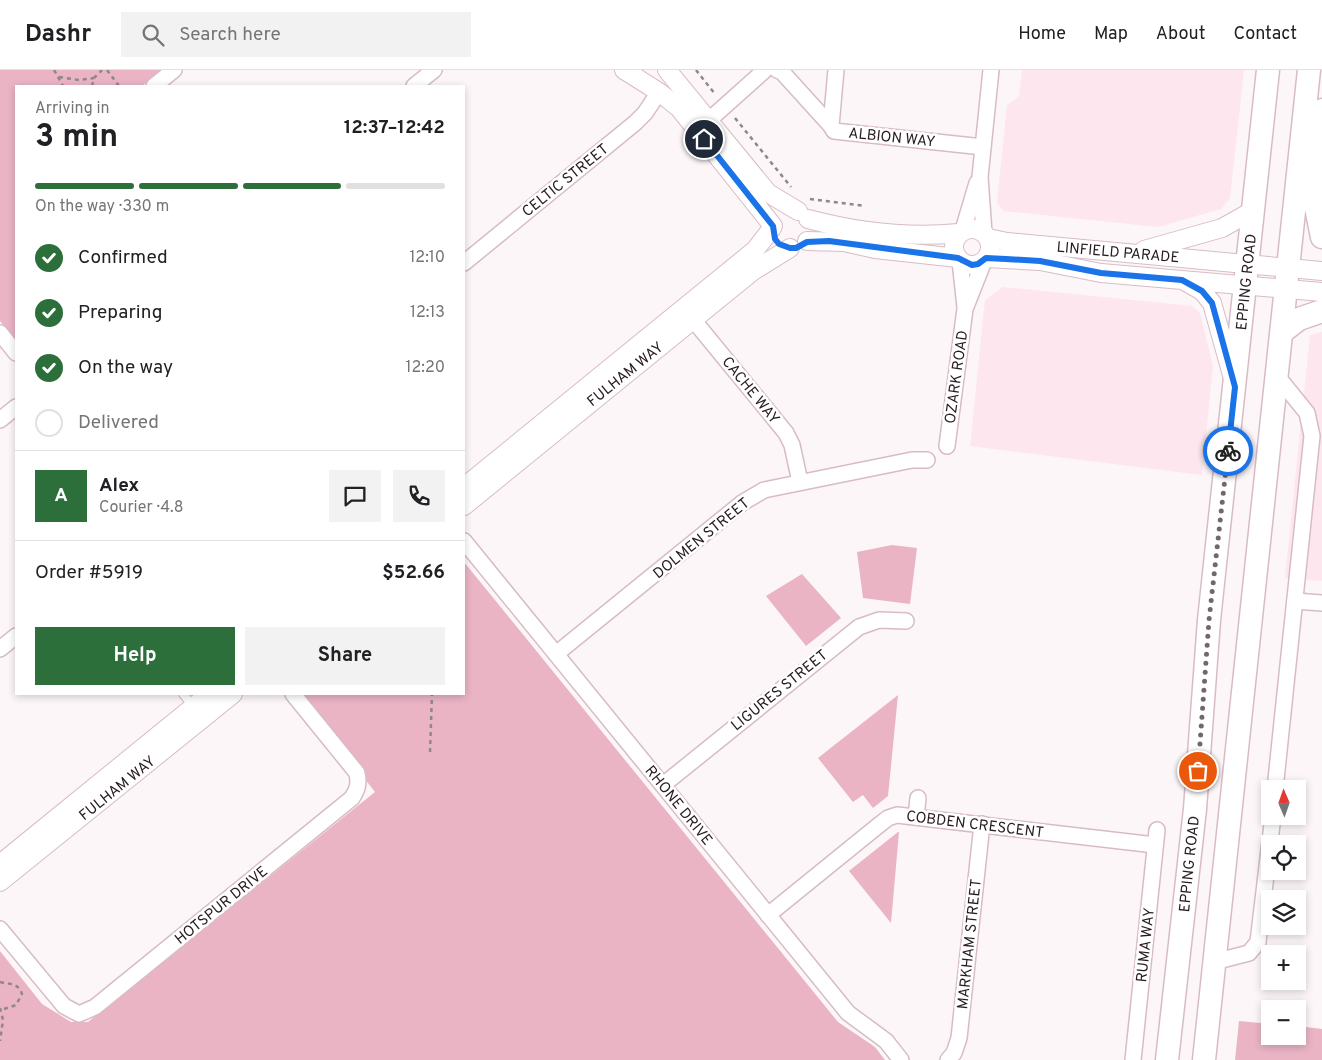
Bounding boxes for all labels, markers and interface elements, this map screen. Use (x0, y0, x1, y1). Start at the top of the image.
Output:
search box (121, 12, 471, 57)
text: Dashr (25, 20, 91, 50)
icon: search (139, 21, 167, 49)
text: Search here (179, 23, 281, 47)
text: Home (1018, 23, 1066, 46)
text: Map (1094, 23, 1128, 46)
text: About (1156, 23, 1205, 46)
text: Contact (1233, 23, 1297, 46)
text: Arriving in (35, 99, 110, 119)
text: 12:37–12:42 (344, 116, 445, 140)
text: 3 min (35, 118, 118, 158)
pin (683, 118, 725, 160)
street label: ALBION WAY (847, 124, 937, 153)
icon: home (690, 125, 718, 153)
street label: CELTIC STREET (519, 140, 613, 222)
text: On the way · 330 m (35, 197, 169, 217)
street label: EPPING ROAD (1233, 233, 1262, 331)
street label: LINFIELD PARADE (1056, 239, 1180, 268)
icon: check (35, 244, 63, 272)
text: Confirmed (78, 246, 168, 270)
text: 12:10 (409, 248, 445, 268)
icon: check (35, 299, 63, 327)
text: Preparing (78, 301, 162, 325)
text: 12:13 (410, 303, 445, 323)
street label: OZARK ROAD (942, 329, 973, 425)
street label: FULHAM WAY (584, 338, 668, 412)
street label: CACHE WAY (717, 353, 783, 429)
icon: check (35, 354, 63, 382)
text: On the way (78, 356, 173, 380)
text: 12:20 (406, 358, 445, 378)
text: Delivered (78, 411, 159, 435)
courier (1203, 426, 1253, 476)
icon: bike (1214, 437, 1242, 465)
button: chat (329, 470, 381, 522)
button: phone (393, 470, 445, 522)
text: Alex (99, 474, 139, 498)
text: A (54, 484, 68, 508)
street label: DOLMEN STREET (650, 494, 754, 584)
text: Courier · 4.8 (99, 498, 183, 518)
text: Order #5919 (35, 561, 143, 585)
text: $52.66 (382, 561, 445, 585)
button: Help (35, 627, 235, 685)
button: Share (245, 627, 445, 685)
street label: LIGURES STREET (728, 646, 832, 736)
pin (1177, 750, 1219, 792)
street label: FULHAM WAY (76, 752, 160, 826)
icon: bag (1184, 757, 1212, 785)
street label: RHONE DRIVE (640, 762, 716, 850)
north arrow (1261, 780, 1306, 825)
map controls (1261, 780, 1306, 1045)
street label: COBDEN CRESCENT (905, 808, 1045, 843)
street label: EPPING ROAD (1176, 815, 1205, 913)
button: locate (1261, 835, 1306, 880)
street label: HOTSPUR DRIVE (172, 863, 272, 950)
street label: MARKHAM STREET (954, 878, 987, 1010)
button: layers (1261, 890, 1306, 935)
street label: RUMA WAY (1133, 906, 1160, 983)
button: + (1261, 945, 1306, 990)
button: − (1261, 1000, 1306, 1045)

